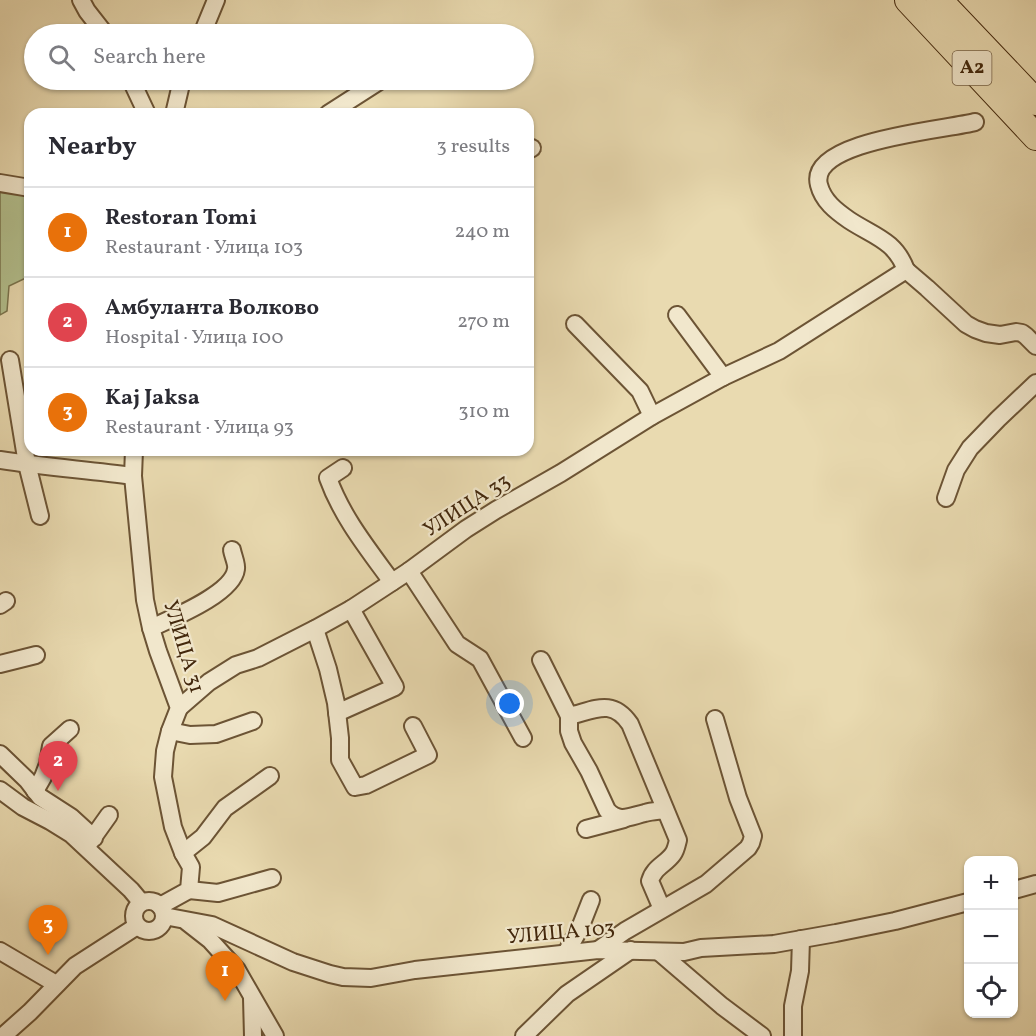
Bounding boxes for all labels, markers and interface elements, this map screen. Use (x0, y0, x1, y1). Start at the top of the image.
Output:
search box (24, 24, 534, 90)
icon: search (45, 41, 78, 74)
text: Search here (93, 42, 206, 73)
road number: A2 (952, 51, 992, 85)
text: Nearby (48, 129, 137, 165)
text: 3 results (436, 133, 510, 161)
text: Restoran Tomi (105, 203, 257, 234)
text: 1 (63, 218, 72, 246)
text: 240 m (455, 218, 510, 246)
text: Restaurant · Улица 103 (105, 234, 303, 262)
text: Амбуланта Волково (105, 293, 319, 324)
text: 2 (62, 308, 73, 336)
text: 270 m (457, 308, 510, 336)
text: Hospital · Улица 100 (105, 324, 283, 352)
text: Kaj Jaksa (105, 383, 200, 414)
text: 3 (62, 398, 73, 426)
text: 310 m (458, 398, 510, 426)
text: Restaurant · Улица 93 (105, 414, 294, 442)
street label: УЛИЦА 33 (418, 467, 516, 545)
street label: УЛИЦА 31 (155, 597, 211, 697)
your location (495, 689, 524, 718)
pin: 2 (38, 742, 78, 791)
map controls (964, 856, 1018, 1018)
button: + (964, 856, 1018, 910)
pin: 3 (28, 906, 68, 955)
button: − (964, 910, 1018, 964)
street label: УЛИЦА 103 (506, 914, 616, 952)
pin: 1 (206, 952, 244, 1001)
button: locate (964, 964, 1018, 1018)

